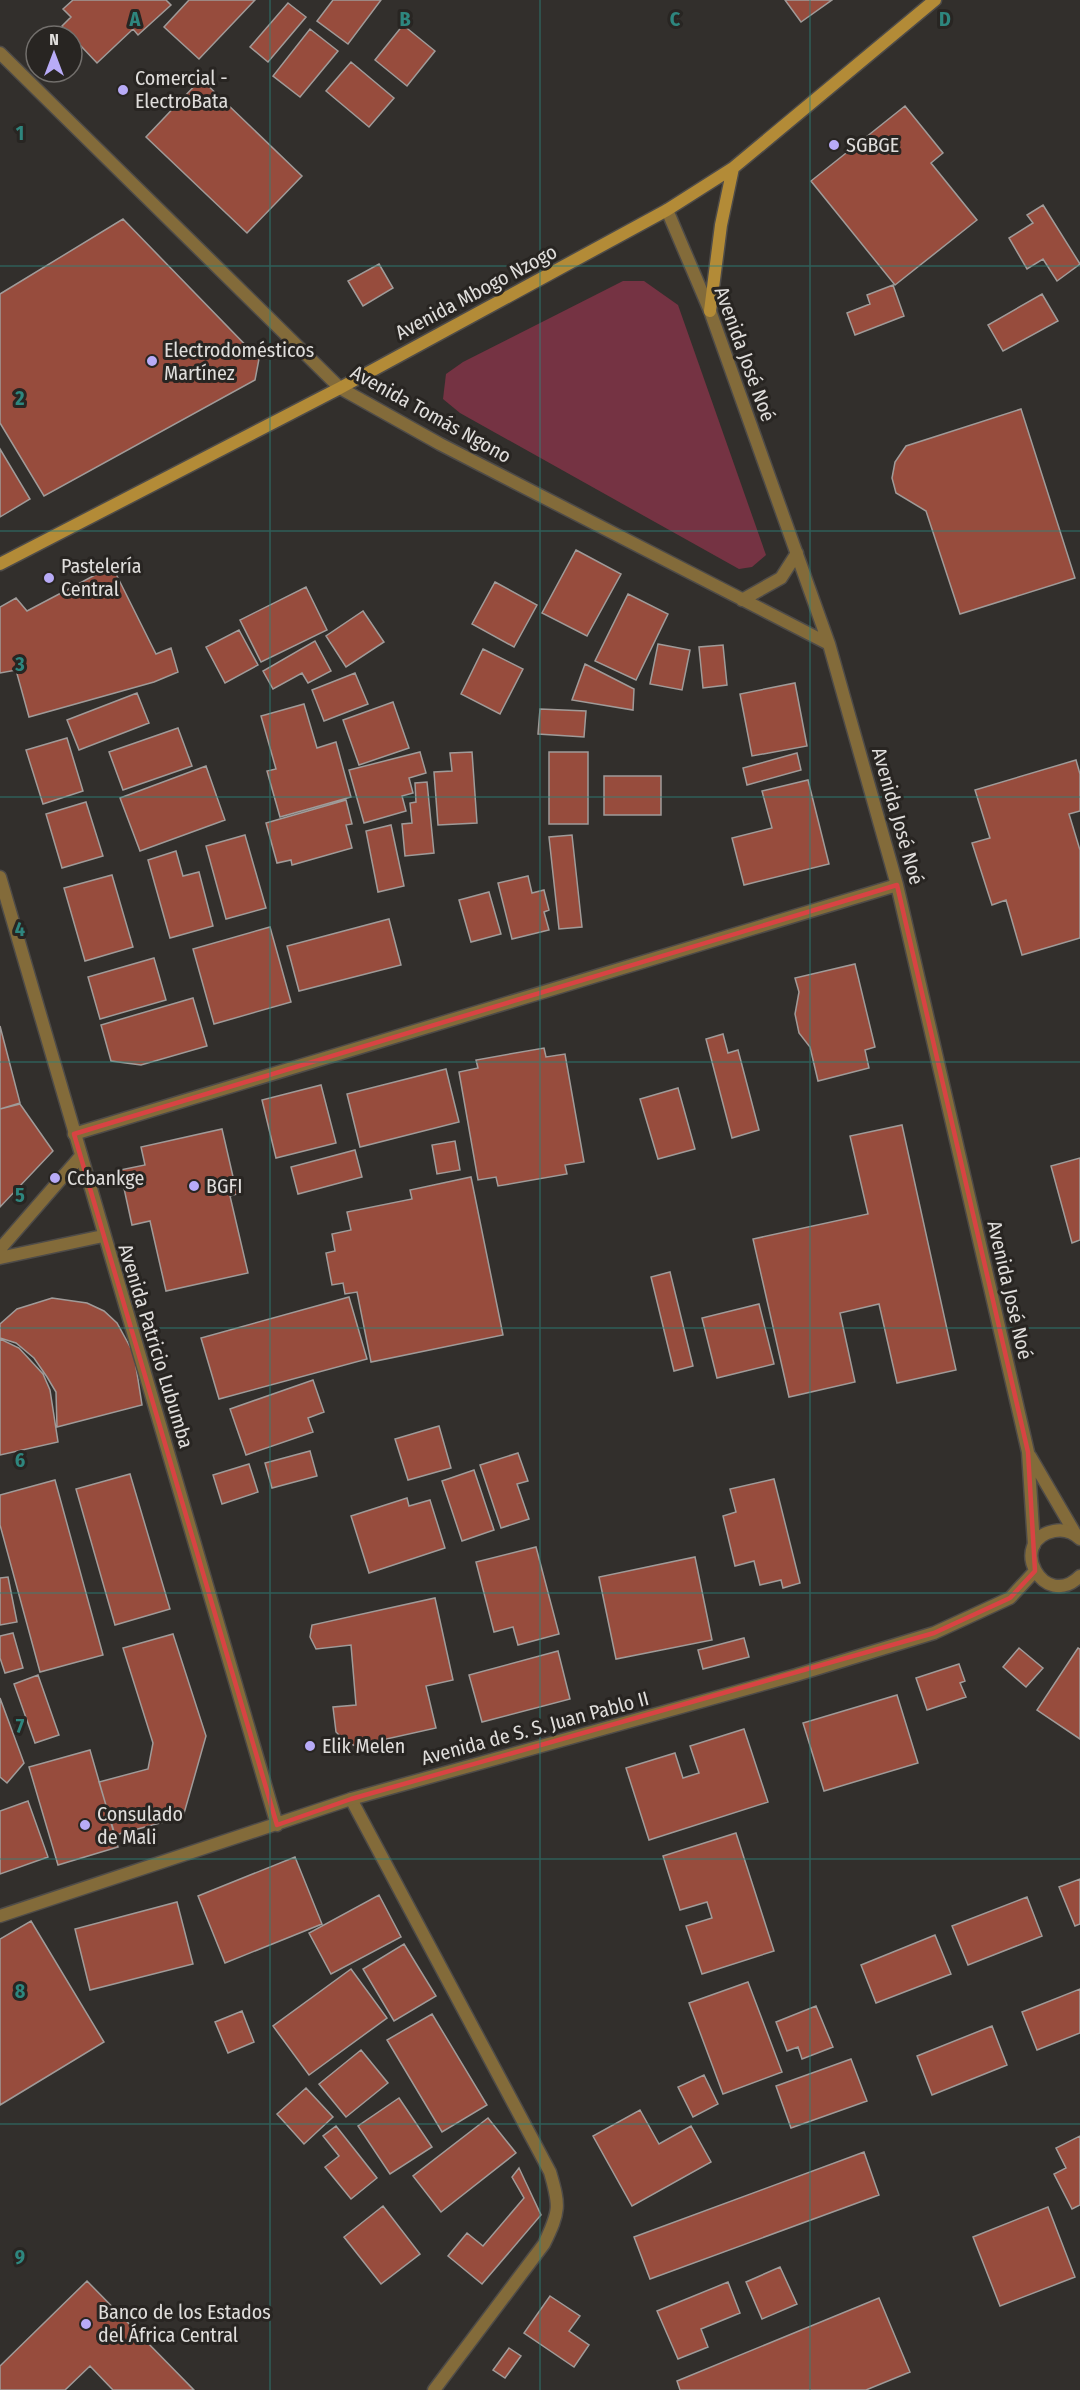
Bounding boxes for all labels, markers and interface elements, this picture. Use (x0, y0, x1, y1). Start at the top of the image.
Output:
text: A (129, 7, 142, 31)
text: B (399, 7, 411, 31)
text: C (670, 7, 681, 31)
text: D (939, 7, 951, 31)
north arrow (24, 24, 84, 84)
text: N (49, 30, 59, 49)
place label: Comercial - ElectroBata (135, 66, 228, 113)
marker: Comercial - ElectroBata (116, 83, 130, 97)
text: 1 (16, 121, 24, 145)
place label: SGBGE (846, 133, 899, 157)
marker: SGBGE (827, 138, 841, 152)
street label: Avenida Mbogo Nzogo (391, 239, 561, 345)
street label: Avenida José Noé (709, 283, 781, 425)
place label: Electrodomésticos Martínez (164, 338, 314, 385)
marker: Electrodomésticos Martínez (145, 354, 159, 368)
street label: Avenida Tomás Ngono (347, 360, 515, 468)
text: 2 (14, 386, 25, 410)
place label: Pastelería Central (61, 554, 142, 601)
marker: Pastelería Central (42, 571, 56, 585)
text: 3 (14, 652, 25, 676)
street label: Avenida José Noé (867, 745, 929, 887)
text: 4 (15, 917, 25, 941)
place label: Ccbankge (67, 1166, 144, 1190)
marker: Ccbankge (48, 1171, 62, 1185)
place label: BGFI (206, 1174, 242, 1198)
marker: BGFI (187, 1179, 201, 1193)
text: 5 (15, 1183, 25, 1207)
street label: Avenida José Noé (982, 1218, 1038, 1362)
street label: Avenida Patricio Lubumba (113, 1241, 199, 1451)
text: 6 (15, 1448, 25, 1472)
street label: Avenida de S. S. Juan Pablo II (419, 1686, 651, 1770)
text: 7 (16, 1714, 25, 1738)
place label: Elik Melen (322, 1734, 405, 1758)
marker: Elik Melen (303, 1739, 317, 1753)
place label: Consulado de Mali (97, 1802, 183, 1849)
marker: Consulado de Mali (78, 1818, 92, 1832)
text: 8 (15, 1979, 26, 2003)
text: 9 (15, 2245, 25, 2269)
place label: Banco de los Estados del África Central (98, 2300, 271, 2347)
marker: Banco de los Estados del África Central (79, 2317, 93, 2331)

